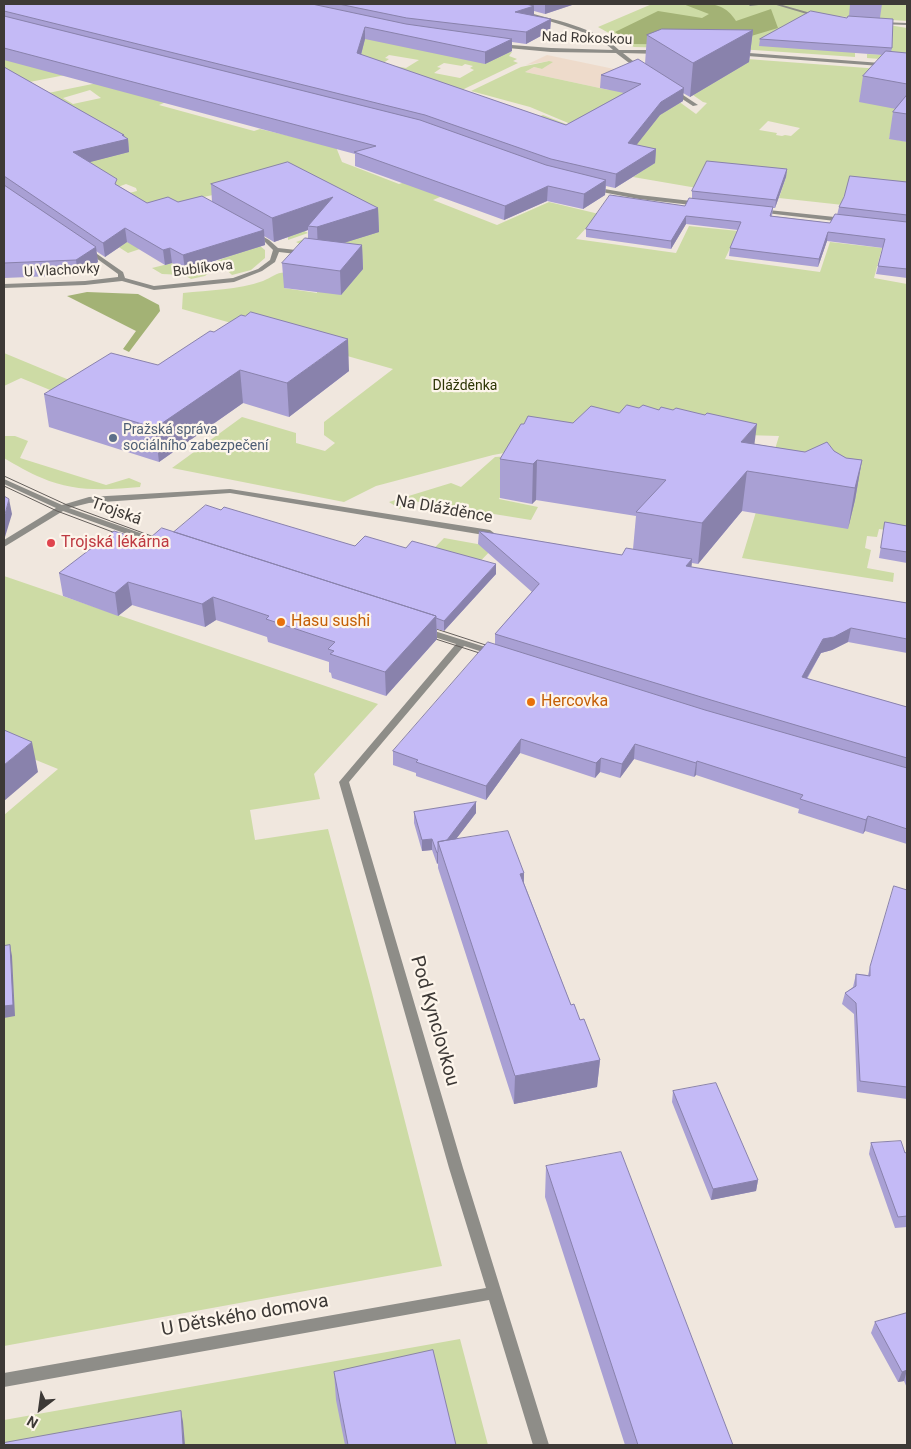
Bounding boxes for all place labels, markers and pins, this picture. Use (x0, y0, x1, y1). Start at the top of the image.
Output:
place label: Pražská správa sociálního zabezpečení (123, 422, 268, 454)
marker: Pražská správa sociálního zabezpečení (107, 432, 119, 444)
place label: Trojská lékárna (61, 533, 169, 553)
marker: Trojská lékárna (45, 537, 57, 549)
place label: Hasu sushi (291, 612, 370, 632)
marker: Hasu sushi (275, 616, 287, 628)
place label: Hercovka (541, 692, 608, 712)
marker: Hercovka (525, 696, 537, 708)

